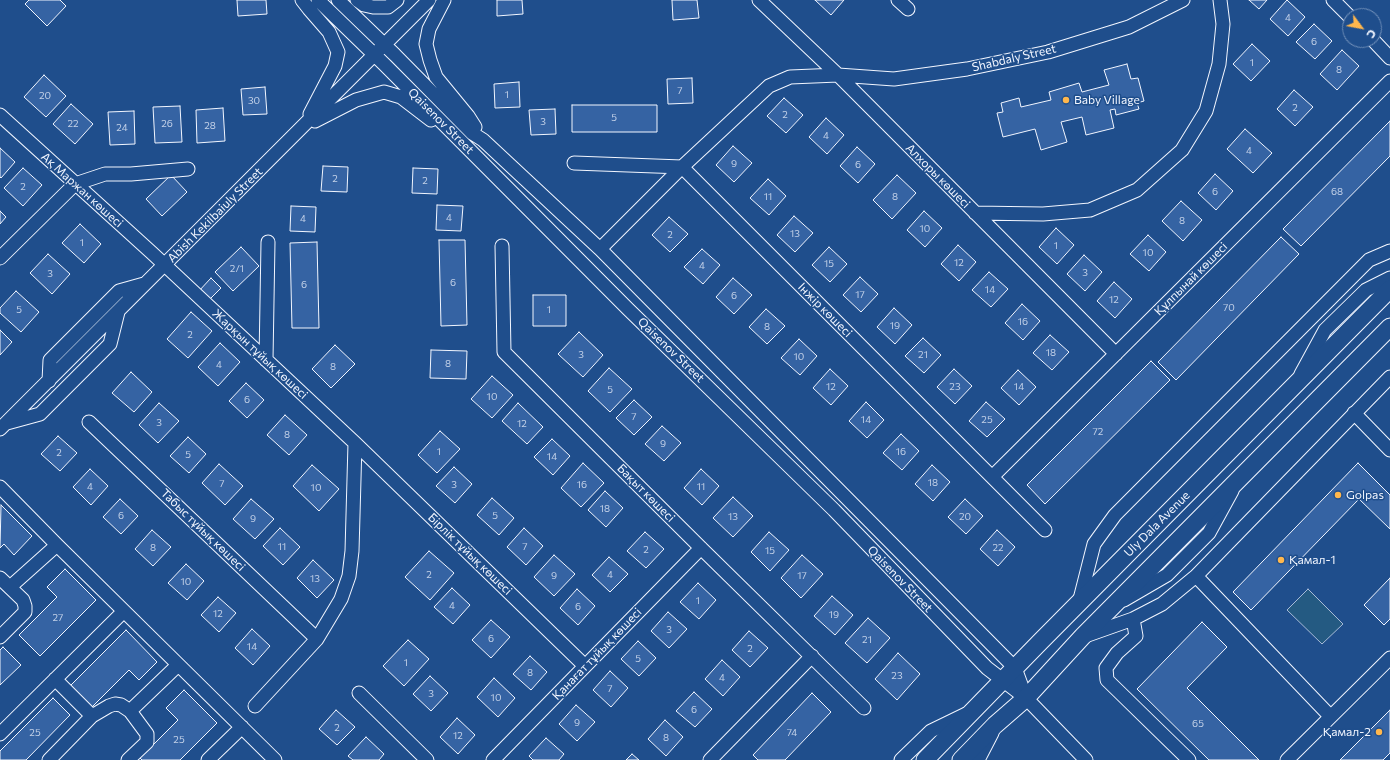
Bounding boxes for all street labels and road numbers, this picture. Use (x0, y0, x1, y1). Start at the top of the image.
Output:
street label: Shabdaly Street (970, 41, 1058, 75)
street label: Qaisenov Street (405, 85, 477, 157)
street label: Алхоры көшесі (903, 141, 973, 211)
street label: Ақ Маржан көшесі (38, 149, 126, 231)
street label: Abish Kekilbaiuly Street (165, 165, 265, 265)
street label: Құлпынай көшесі (1151, 239, 1231, 319)
street label: Інжір көшесі (795, 280, 855, 340)
street label: Жарқын тұйық көшесі (209, 306, 311, 402)
street label: Qaisenov Street (635, 315, 707, 385)
street label: Бақыт көшесі (614, 461, 678, 525)
street label: Табыс тұйық көшесі (158, 486, 248, 574)
street label: Uly Dala Avenue (1121, 488, 1193, 560)
street label: Бірлік тұйық көшесі (425, 510, 515, 598)
street label: Qaisenov Street (865, 543, 935, 615)
street label: Қанағат тұйық көшесі (549, 605, 645, 703)

